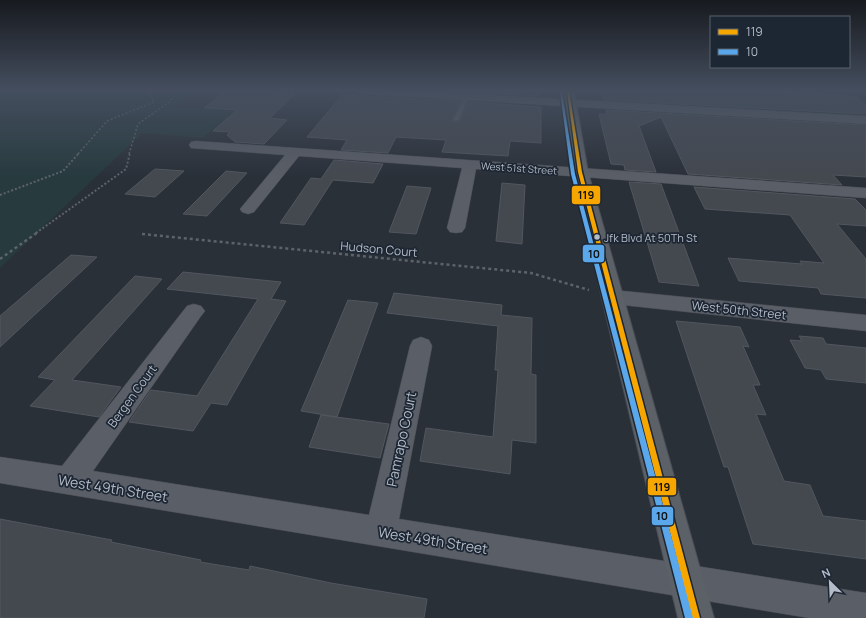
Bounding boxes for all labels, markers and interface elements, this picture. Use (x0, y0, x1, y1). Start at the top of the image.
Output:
legend (710, 16, 850, 68)
text: 119 (746, 23, 763, 40)
text: 10 (746, 43, 758, 60)
street label: West 51st Street (481, 158, 557, 178)
line badge: 119 (571, 185, 601, 205)
text: 119 (578, 187, 594, 202)
place label: Jfk Blvd At 50Th St (604, 230, 697, 245)
marker: Jfk Blvd At 50Th St (592, 232, 602, 242)
street label: Hudson Court (340, 237, 418, 261)
line badge: 10 (582, 244, 605, 263)
text: 10 (588, 246, 600, 261)
street label: West 50th Street (691, 297, 787, 323)
street label: Bergen Court (103, 361, 161, 431)
street label: Pamrapo Court (382, 389, 420, 488)
street label: West 49th Street (57, 470, 170, 506)
line badge: 119 (647, 477, 677, 496)
text: 119 (654, 479, 670, 494)
line badge: 10 (651, 506, 674, 526)
text: 10 (656, 508, 668, 523)
street label: West 49th Street (377, 522, 490, 558)
north arrow (810, 562, 850, 602)
text: N (819, 564, 832, 581)

